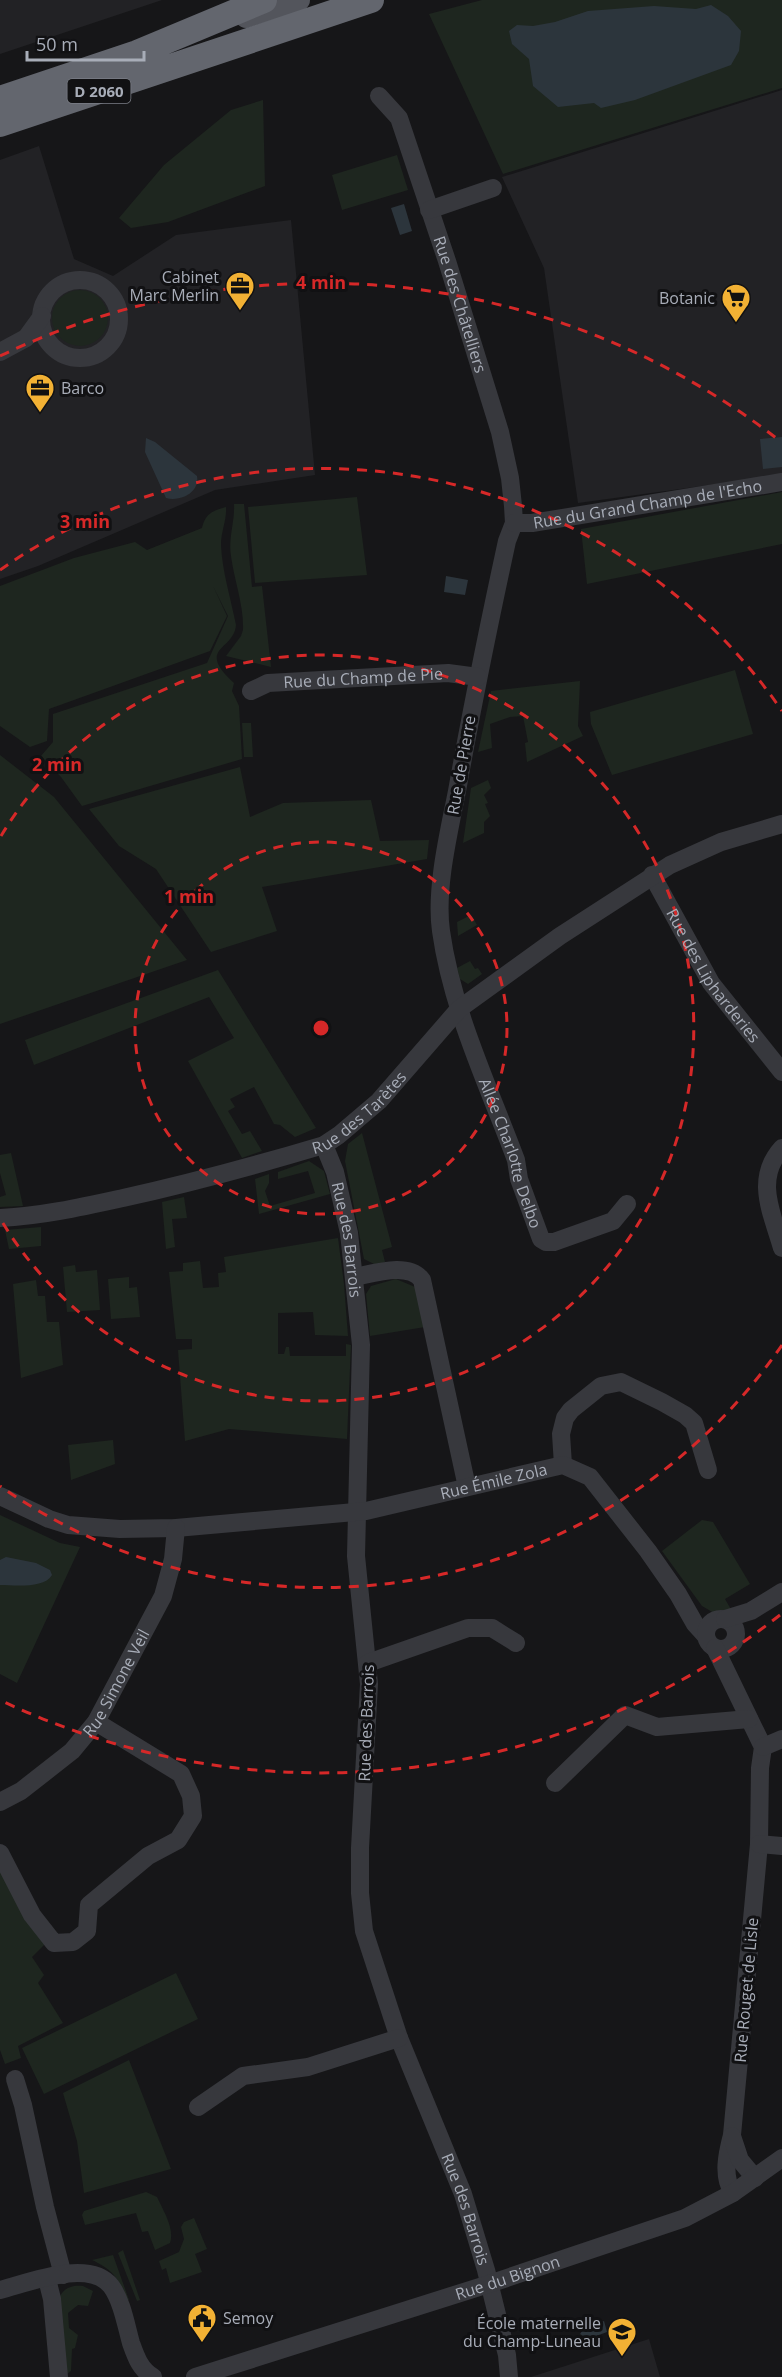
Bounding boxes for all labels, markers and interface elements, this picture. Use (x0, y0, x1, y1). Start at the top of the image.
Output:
scale bar (27, 24, 144, 62)
text: 50 m (36, 32, 78, 56)
road number: D 2060 (68, 79, 130, 103)
street label: Rue des Châtelliers (428, 233, 492, 376)
place label: Cabinet Marc Merlin (130, 266, 219, 306)
office icon: Cabinet Marc Merlin (224, 270, 256, 312)
text: 4 min (296, 270, 346, 294)
supermarket icon: Botanic (720, 282, 752, 324)
place label: Botanic (659, 287, 715, 309)
office icon: Barco (24, 372, 56, 414)
place label: Barco (61, 377, 104, 399)
street label: Rue du Grand Champ de l'Echo (531, 474, 763, 534)
text: 3 min (60, 509, 110, 533)
street label: Rue du Champ de Pie (283, 662, 443, 693)
street label: Rue de Pierre (441, 714, 481, 816)
text: 2 min (32, 752, 82, 776)
text: 1 min (164, 884, 214, 908)
street label: Rue des Lipharderies (661, 904, 765, 1047)
centre of rings (311, 1018, 331, 1038)
street label: Rue des Tarètes (309, 1066, 411, 1159)
street label: Allée Charlotte Delbo (474, 1075, 547, 1231)
street label: Rue des Barrois (327, 1180, 367, 1299)
street label: Rue Émile Zola (438, 1458, 549, 1504)
street label: Rue Simone Veil (77, 1625, 154, 1741)
street label: Rue des Barrois (353, 1664, 379, 1782)
street label: Rue Rouget de Lisle (729, 1916, 763, 2064)
street label: Rue des Barrois (436, 2150, 495, 2268)
street label: Rue du Bignon (452, 2250, 563, 2305)
public building icon: Semoy (186, 2302, 218, 2344)
place label: Semoy (223, 2307, 274, 2329)
place label: École maternelle du Champ-Luneau (463, 2312, 601, 2352)
school or university icon: École maternelle du Champ-Luneau (606, 2316, 638, 2358)

